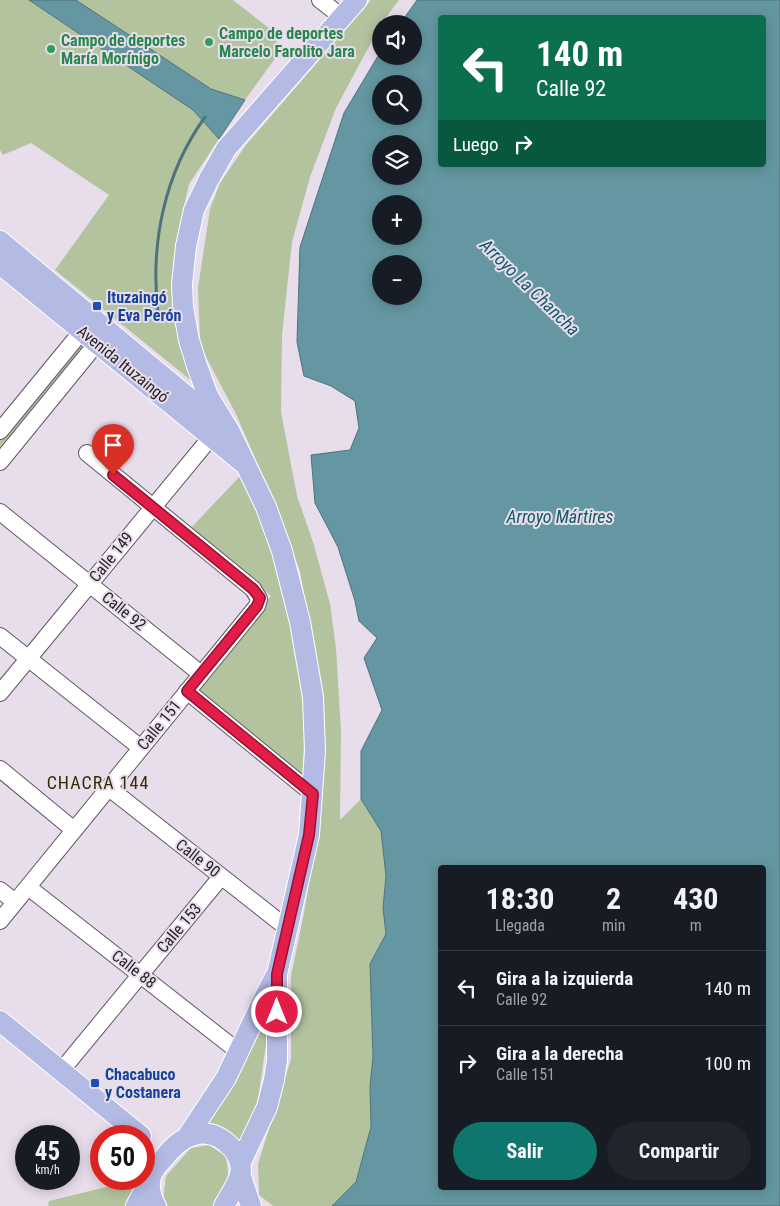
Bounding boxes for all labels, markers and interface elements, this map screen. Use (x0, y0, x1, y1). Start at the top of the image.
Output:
map controls (372, 15, 422, 305)
button: sound (372, 15, 422, 65)
place label: Campo de deportes Marcelo Farolito Jara (219, 24, 355, 61)
place label: Campo de deportes María Morínigo (61, 31, 185, 68)
text: 140 m (536, 34, 623, 75)
icon: left (453, 35, 518, 100)
marker: Campo de deportes Marcelo Farolito Jara (203, 36, 215, 48)
marker: Campo de deportes María Morínigo (45, 43, 57, 55)
button: search (372, 75, 422, 125)
text: Calle 92 (536, 76, 606, 101)
icon: right (509, 130, 537, 158)
text: Luego (453, 133, 499, 156)
button: layers (372, 135, 422, 185)
button: + (372, 195, 422, 245)
water label: Arroyo La Chancha (475, 234, 584, 340)
button: − (372, 255, 422, 305)
place label: Ituzaingó y Eva Perón (107, 288, 181, 325)
marker: Ituzaingó y Eva Perón (91, 300, 103, 312)
street label: Avenida Ituzaingó (73, 321, 173, 407)
pin (92, 424, 134, 475)
icon: arrive (99, 431, 127, 459)
water label: Arroyo Mártires (506, 506, 614, 527)
street label: Calle 149 (85, 528, 137, 586)
street label: Calle 92 (98, 588, 150, 635)
street label: Calle 151 (133, 696, 185, 754)
district label: CHACRA 144 (47, 772, 149, 793)
street label: Calle 90 (172, 835, 224, 881)
text: 18:30 (486, 881, 554, 916)
text: 2 (606, 881, 621, 916)
text: 430 (673, 881, 718, 916)
street label: Calle 153 (153, 899, 205, 957)
text: Llegada (495, 916, 545, 935)
text: min (602, 916, 625, 935)
text: m (690, 916, 702, 935)
street label: Calle 88 (108, 946, 160, 992)
text: Gira a la izquierda (496, 967, 633, 990)
icon: left (453, 974, 481, 1002)
text: 140 m (704, 977, 751, 1000)
position arrow (250, 985, 302, 1037)
text: Calle 92 (496, 990, 547, 1009)
text: Gira a la derecha (496, 1042, 623, 1065)
icon: right (453, 1049, 481, 1077)
text: 100 m (704, 1052, 751, 1075)
place label: Chacabuco y Costanera (105, 1065, 181, 1102)
text: Calle 151 (496, 1065, 555, 1084)
marker: Chacabuco y Costanera (89, 1077, 101, 1089)
button: Salir (453, 1122, 597, 1180)
button: Compartir (607, 1122, 751, 1180)
speed limit sign: 50 (90, 1125, 155, 1190)
text: 45 (35, 1137, 60, 1166)
text: km/h (35, 1163, 60, 1177)

